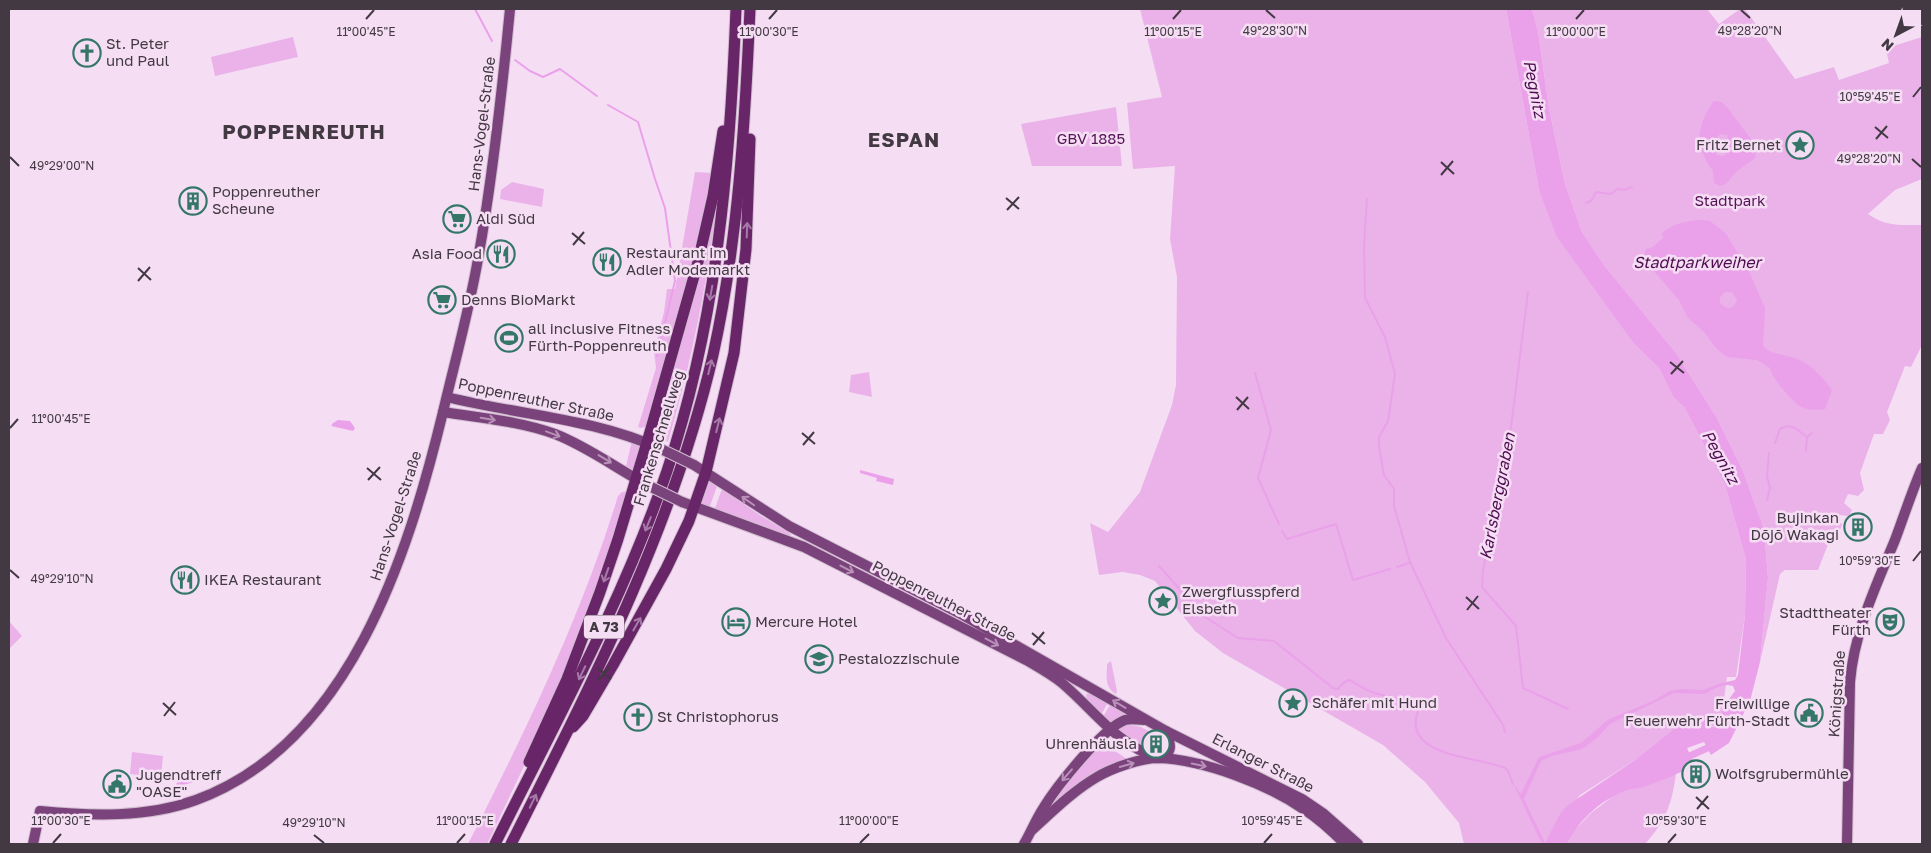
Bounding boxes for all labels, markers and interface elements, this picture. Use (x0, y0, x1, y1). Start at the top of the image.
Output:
north arrow (1871, 10, 1921, 60)
text: 49°28'30"N (1243, 23, 1307, 38)
text: 49°28'20"N (1718, 23, 1782, 38)
text: 11°00'45"E (336, 24, 396, 39)
text: 11°00'30"E (739, 24, 799, 39)
text: 11°00'15"E (1144, 24, 1202, 39)
text: 11°00'00"E (1546, 24, 1606, 39)
place label: St. Peter und Paul (106, 34, 170, 69)
text: N (1878, 35, 1897, 55)
church icon: St. Peter und Paul (72, 38, 102, 68)
street label: Hans-Vogel-Straße (464, 55, 498, 192)
water label: Pegnitz (1520, 58, 1551, 121)
text: 10°59'45"E (1839, 89, 1901, 104)
district label: POPPENREUTH (222, 119, 386, 143)
district label: ESPAN (868, 127, 940, 151)
park label: GBV 1885 (1057, 129, 1125, 147)
place icon: Fritz Bernet (1785, 130, 1815, 160)
place label: Fritz Bernet (1696, 135, 1781, 153)
text: 49°28'20"N (1837, 151, 1901, 166)
text: 49°29'00"N (30, 158, 94, 173)
place label: Poppenreuther Scheune (212, 182, 320, 217)
building icon: Poppenreuther Scheune (178, 186, 208, 216)
park label: Stadtpark (1694, 191, 1766, 209)
supermarket icon: Aldi Süd (442, 204, 472, 234)
place label: Aldi Süd (476, 209, 535, 227)
one-way arrow (742, 222, 751, 238)
restaurant icon: Asia Food (486, 239, 516, 269)
place label: Restaurant im Adler Modemarkt (626, 243, 750, 278)
place label: Asia Food (412, 244, 482, 262)
restaurant icon: Restaurant im Adler Modemarkt (592, 247, 622, 277)
water label: Stadtparkweiher (1633, 252, 1764, 272)
supermarket icon: Denns BioMarkt (427, 285, 457, 315)
one-way arrow (705, 285, 715, 301)
place label: Denns BioMarkt (461, 290, 575, 308)
place label: all inclusive Fitness Fürth-Poppenreuth (528, 319, 670, 354)
sports icon: all inclusive Fitness Fürth-Poppenreuth (494, 323, 524, 353)
one-way arrow (706, 360, 715, 376)
street label: Frankenschnellweg (629, 368, 687, 508)
street label: Poppenreuther Straße (457, 374, 616, 424)
text: 11°00'45"E (31, 411, 91, 426)
one-way arrow (480, 415, 496, 425)
one-way arrow (714, 417, 723, 433)
water label: Pegnitz (1698, 427, 1745, 489)
one-way arrow (545, 430, 560, 439)
water label: Karlsberggraben (1475, 430, 1519, 561)
street label: Hans-Vogel-Straße (366, 448, 425, 583)
one-way arrow (597, 455, 611, 465)
one-way arrow (741, 496, 755, 506)
place label: Bujinkan Dōjō Wakagi (1750, 508, 1839, 543)
building icon: Bujinkan Dōjō Wakagi (1843, 512, 1873, 542)
one-way arrow (642, 516, 652, 531)
text: 10°59'30"E (1839, 553, 1901, 568)
street label: Poppenreuther Straße (870, 556, 1020, 644)
restaurant icon: IKEA Restaurant (170, 565, 200, 595)
one-way arrow (839, 565, 854, 574)
one-way arrow (601, 567, 610, 583)
place label: IKEA Restaurant (204, 570, 322, 588)
text: 49°29'10"N (30, 571, 94, 586)
place label: Zwergflusspferd Elsbeth (1182, 582, 1300, 617)
place icon: Zwergflusspferd Elsbeth (1148, 586, 1178, 616)
place label: Stadttheater Fürth (1779, 603, 1871, 638)
hotel icon: Mercure Hotel (721, 607, 751, 637)
theatre icon: Stadttheater Fürth (1875, 607, 1905, 637)
place label: Mercure Hotel (755, 612, 858, 630)
road number: A 73 (584, 616, 624, 638)
one-way arrow (632, 618, 642, 632)
one-way arrow (984, 638, 999, 647)
school or university icon: Pestalozzischule (804, 644, 834, 674)
place label: Pestalozzischule (838, 649, 960, 667)
street label: Königstraße (1824, 650, 1848, 738)
one-way arrow (577, 665, 587, 680)
place icon: Schäfer mit Hund (1278, 688, 1308, 718)
place label: Schäfer mit Hund (1312, 693, 1437, 711)
place label: Freiwillige Feuerwehr Fürth-Stadt (1625, 694, 1790, 729)
one-way arrow (1112, 698, 1126, 708)
public building icon: Freiwillige Feuerwehr Fürth-Stadt (1794, 698, 1824, 728)
church icon: St Christophorus (623, 702, 653, 732)
place label: St Christophorus (657, 707, 779, 725)
building icon: Uhrenhäusla (1141, 729, 1171, 759)
street label: Erlanger Straße (1210, 729, 1318, 796)
place label: Uhrenhäusla (1045, 734, 1137, 752)
building icon: Wolfsgrubermühle (1681, 759, 1711, 789)
one-way arrow (1119, 760, 1135, 770)
one-way arrow (1191, 761, 1207, 770)
place label: Wolfsgrubermühle (1715, 764, 1849, 782)
place label: Jugendtreff "OASE" (136, 765, 222, 800)
one-way arrow (1062, 768, 1073, 781)
public building icon: Jugendtreff "OASE" (102, 769, 132, 799)
one-way arrow (529, 794, 538, 809)
text: 11°00'30"E (31, 813, 91, 828)
text: 11°00'15"E (436, 813, 494, 828)
text: 11°00'00"E (839, 813, 899, 828)
text: 10°59'45"E (1241, 813, 1303, 828)
text: 10°59'30"E (1645, 813, 1707, 828)
text: 49°29'10"N (282, 815, 346, 830)

